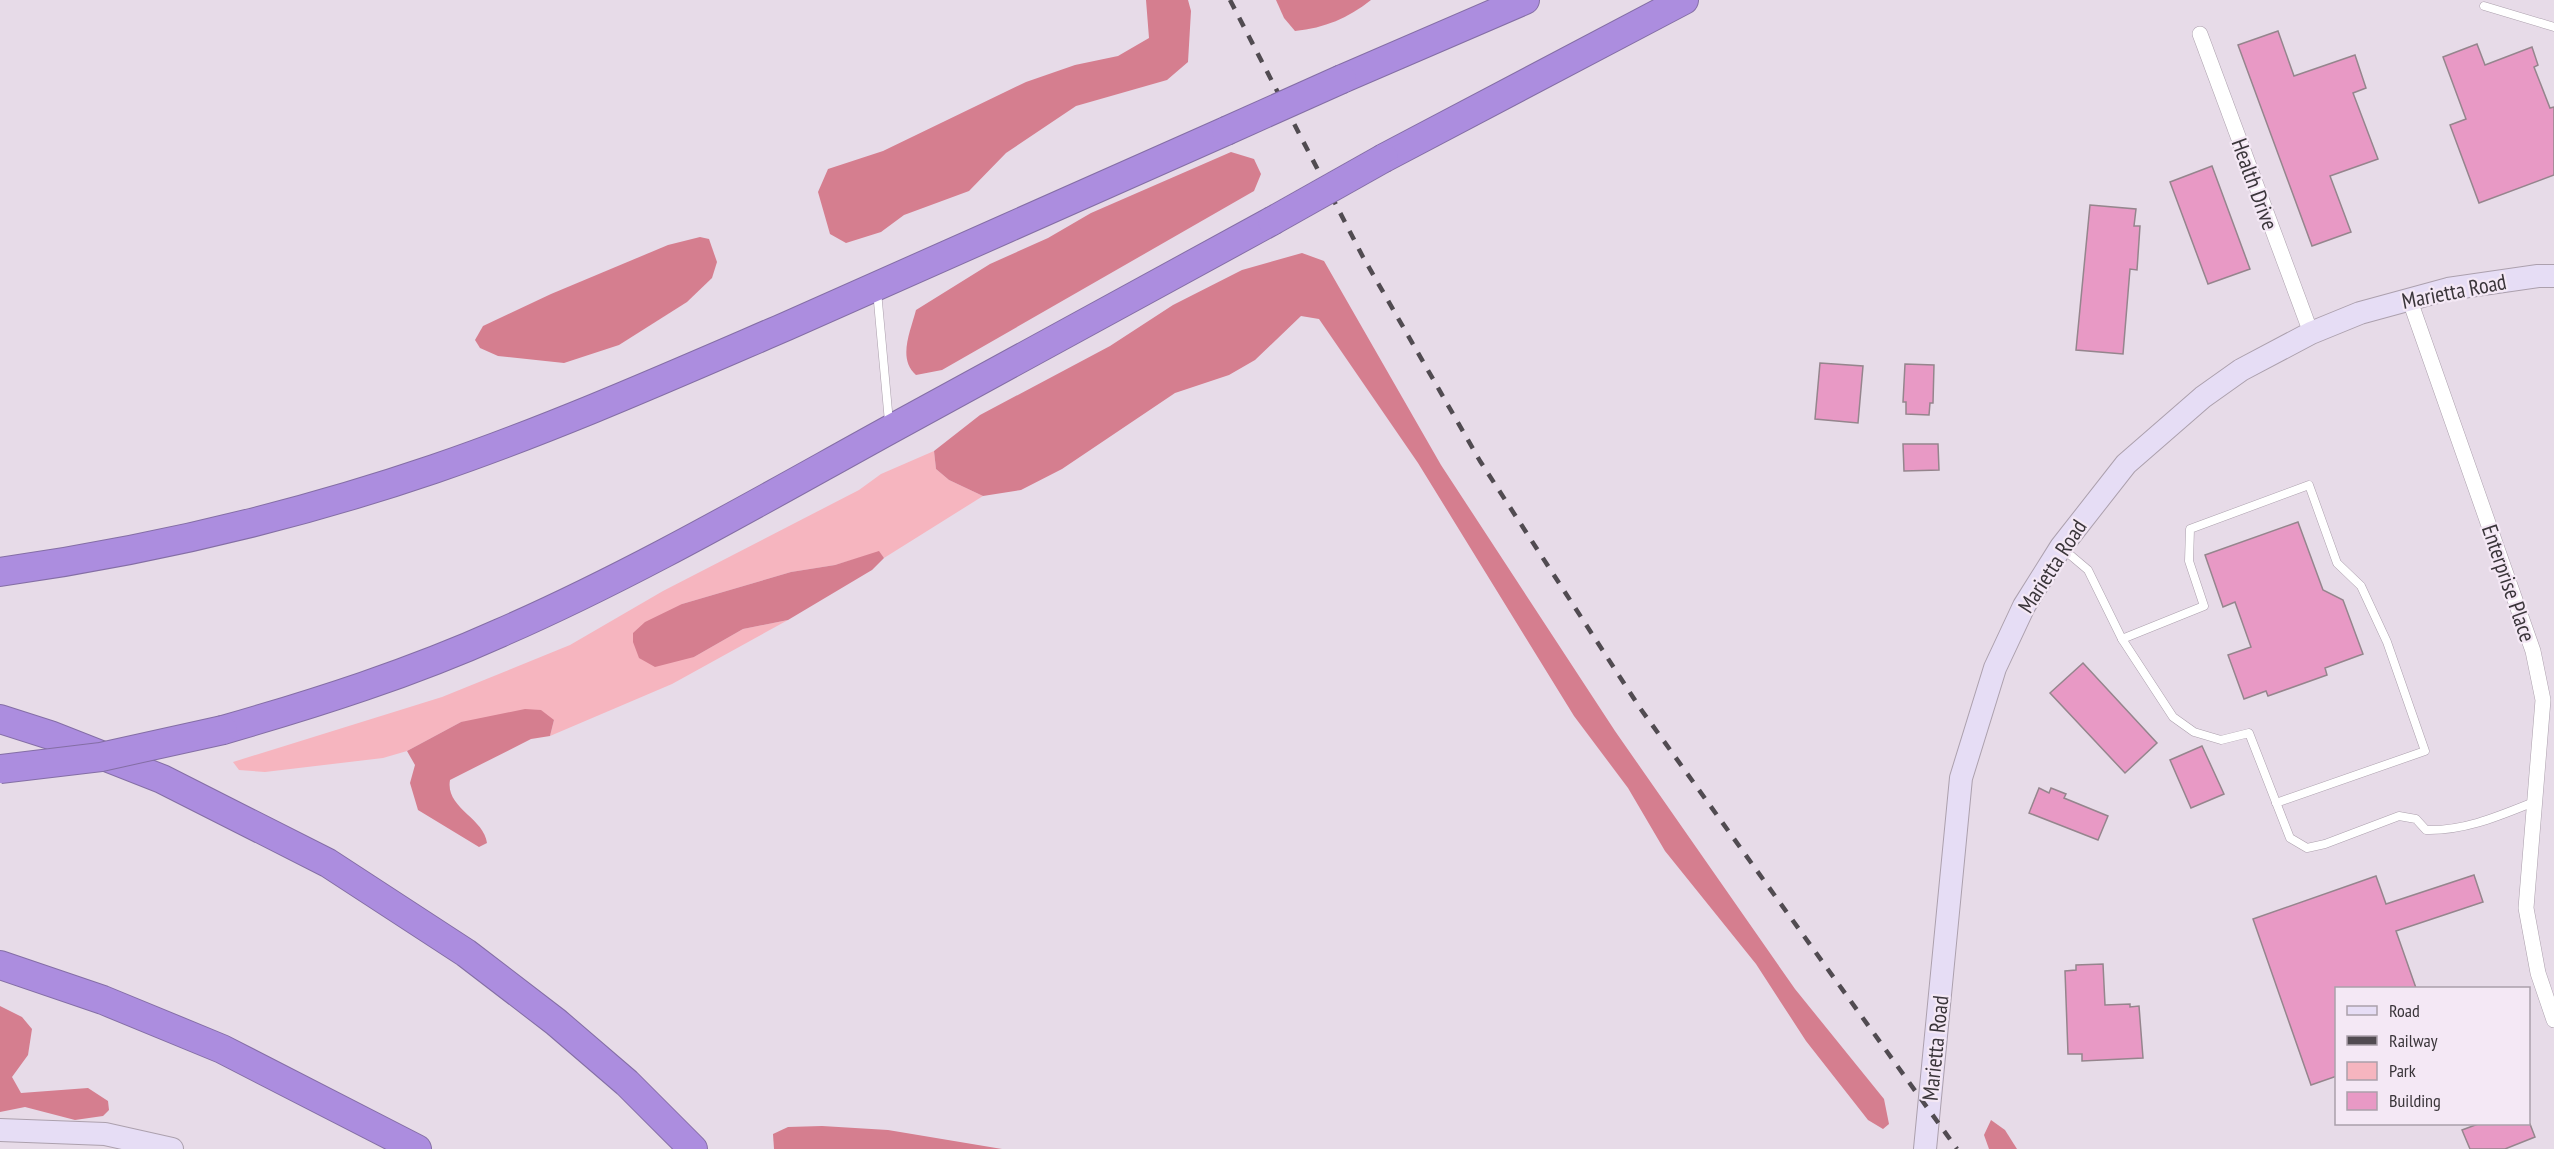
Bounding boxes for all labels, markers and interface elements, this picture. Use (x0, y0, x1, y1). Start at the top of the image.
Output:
street label: Health Drive (2226, 134, 2284, 234)
street label: Marietta Road (2399, 267, 2509, 315)
street label: Marietta Road (2011, 514, 2093, 618)
street label: Enterprise Place (2476, 521, 2542, 645)
legend (2335, 987, 2530, 1125)
street label: Marietta Road (1916, 994, 1954, 1102)
text: Road (2389, 999, 2420, 1022)
text: Railway (2389, 1029, 2438, 1052)
text: Park (2389, 1059, 2416, 1082)
text: Building (2389, 1089, 2441, 1112)

